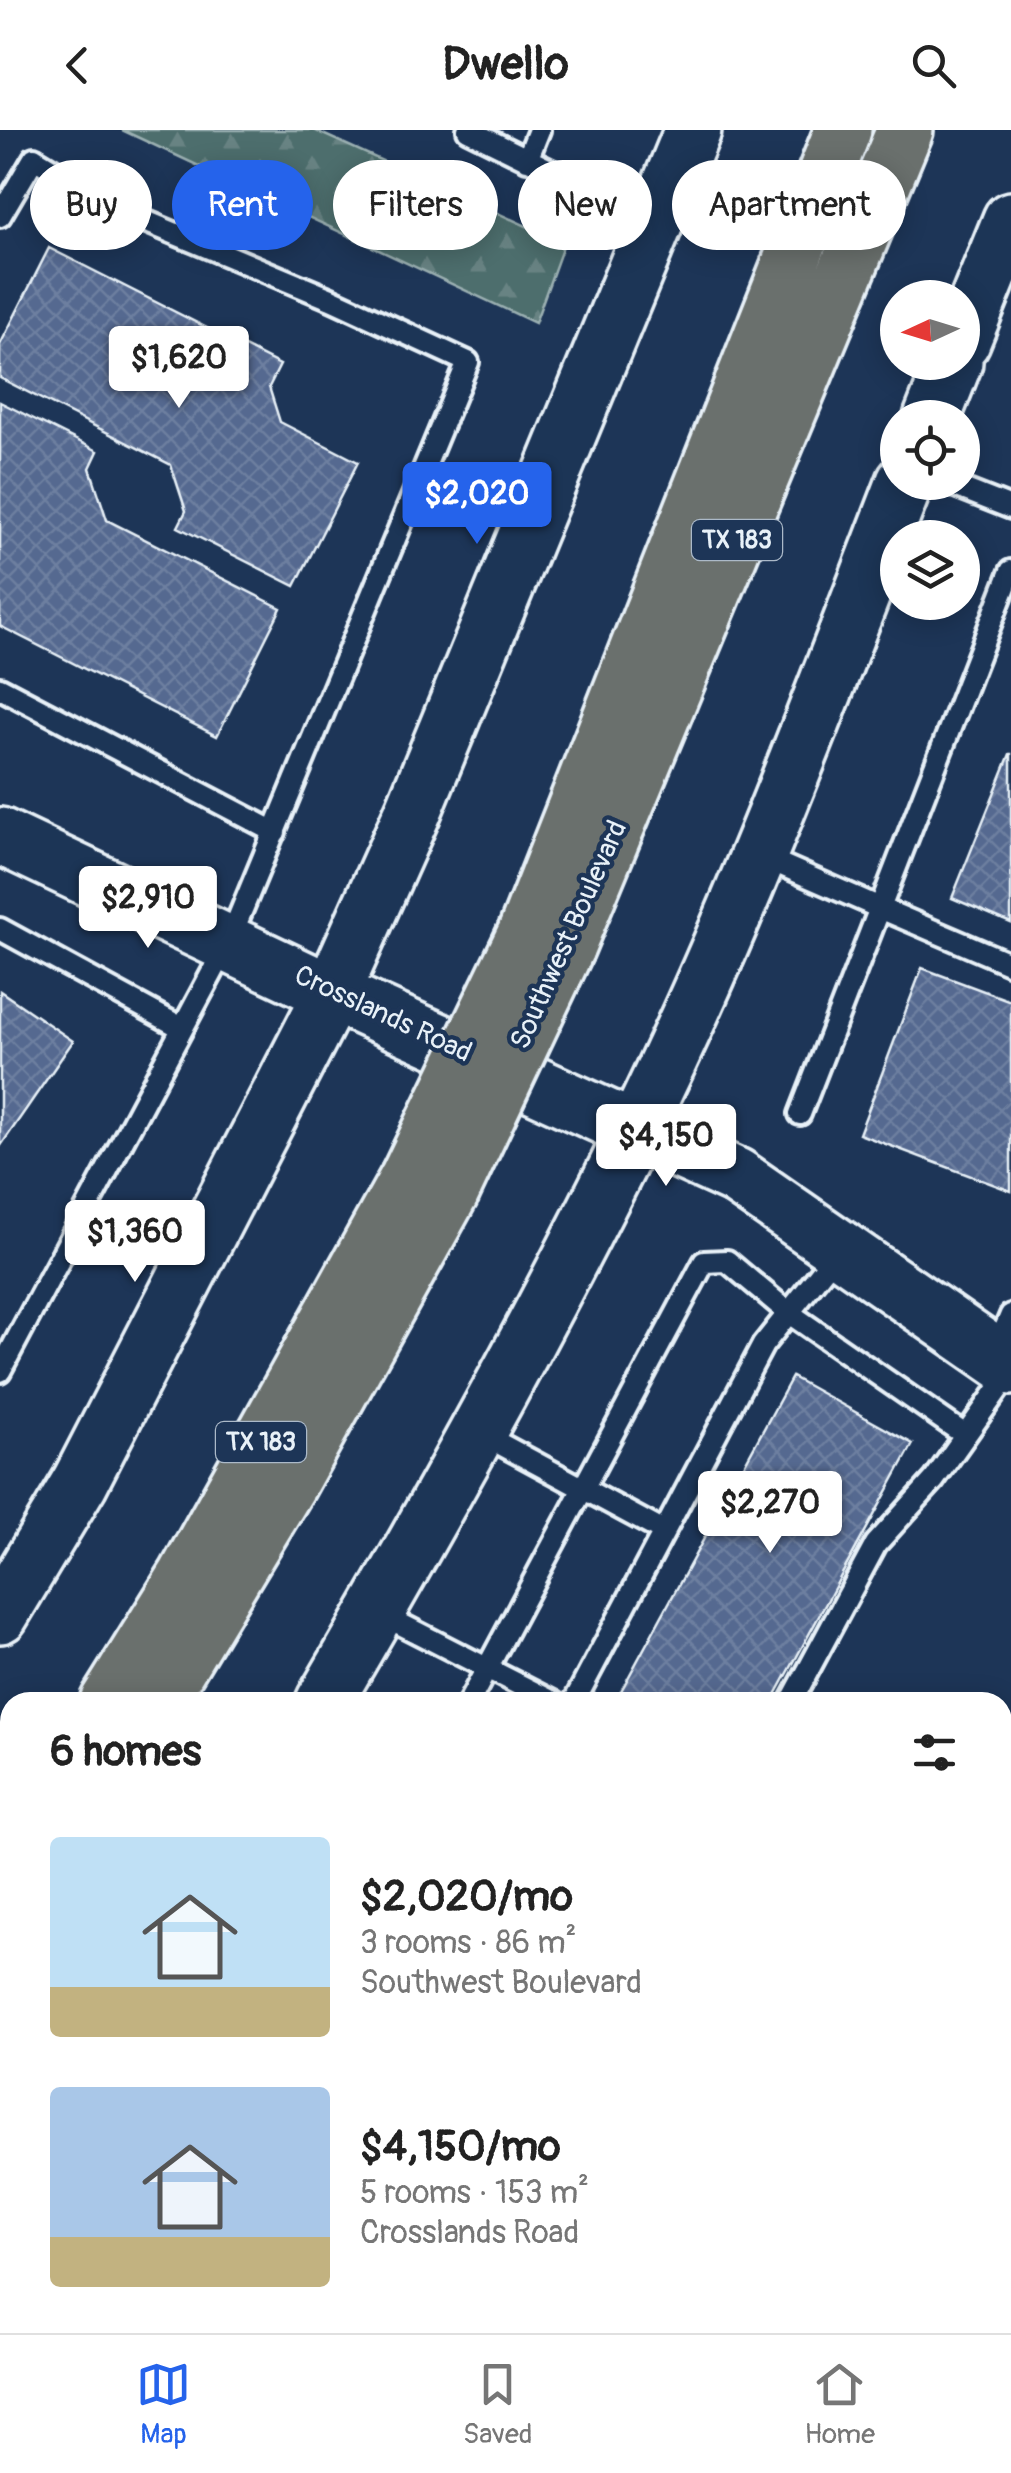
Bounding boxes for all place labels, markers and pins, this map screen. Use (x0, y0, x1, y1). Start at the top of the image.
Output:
pin: $1,620 (98, 326, 260, 411)
pin: $2,020 (396, 462, 558, 547)
pin: $2,910 (67, 866, 229, 951)
pin: $4,150 (585, 1104, 747, 1189)
pin: $1,360 (54, 1200, 216, 1285)
pin: $2,270 (689, 1471, 851, 1556)

